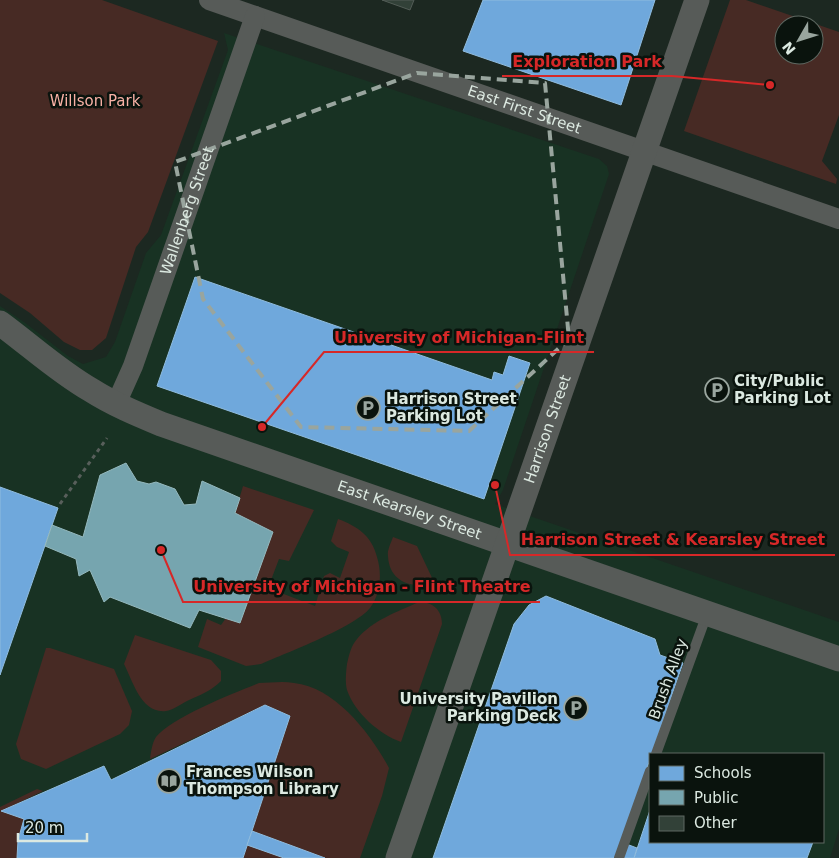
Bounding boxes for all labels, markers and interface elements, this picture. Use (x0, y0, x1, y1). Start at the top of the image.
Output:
north arrow (774, 15, 824, 65)
text: N (779, 39, 799, 58)
callout: Exploration Park (502, 45, 672, 76)
text: Exploration Park (512, 52, 662, 71)
street label: East First Street (465, 82, 584, 138)
park label: Willson Park (50, 92, 141, 110)
street label: Wallenberg Street (156, 144, 218, 277)
callout: University of Michigan-Flint (324, 321, 594, 352)
text: University of Michigan-Flint (334, 328, 584, 347)
place label: City/Public Parking Lot (734, 372, 831, 407)
street label: Harrison Street (520, 373, 575, 486)
parking icon: City/Public Parking Lot (704, 377, 730, 403)
place label: Harrison Street Parking Lot (386, 390, 517, 425)
parking icon: Harrison Street Parking Lot (355, 395, 381, 421)
street label: East Kearsley Street (335, 477, 484, 543)
callout: Harrison Street & Kearsley Street (510, 524, 835, 555)
text: Harrison Street & Kearsley Street (521, 530, 826, 549)
callout: University of Michigan - Flint Theatre (183, 571, 540, 602)
text: University of Michigan - Flint Theatre (193, 577, 531, 596)
street label: Brush Alley (645, 636, 691, 722)
place label: University Pavilion Parking Deck (400, 690, 559, 725)
parking icon: University Pavilion Parking Deck (563, 695, 589, 721)
legend (649, 753, 824, 843)
place label: Frances Wilson Thompson Library (186, 763, 339, 798)
text: Schools (694, 764, 752, 782)
library icon: Frances Wilson Thompson Library (156, 768, 182, 794)
text: Public (694, 789, 738, 807)
scale bar (18, 810, 86, 842)
text: Other (694, 814, 737, 832)
text: 20 m (25, 819, 63, 837)

